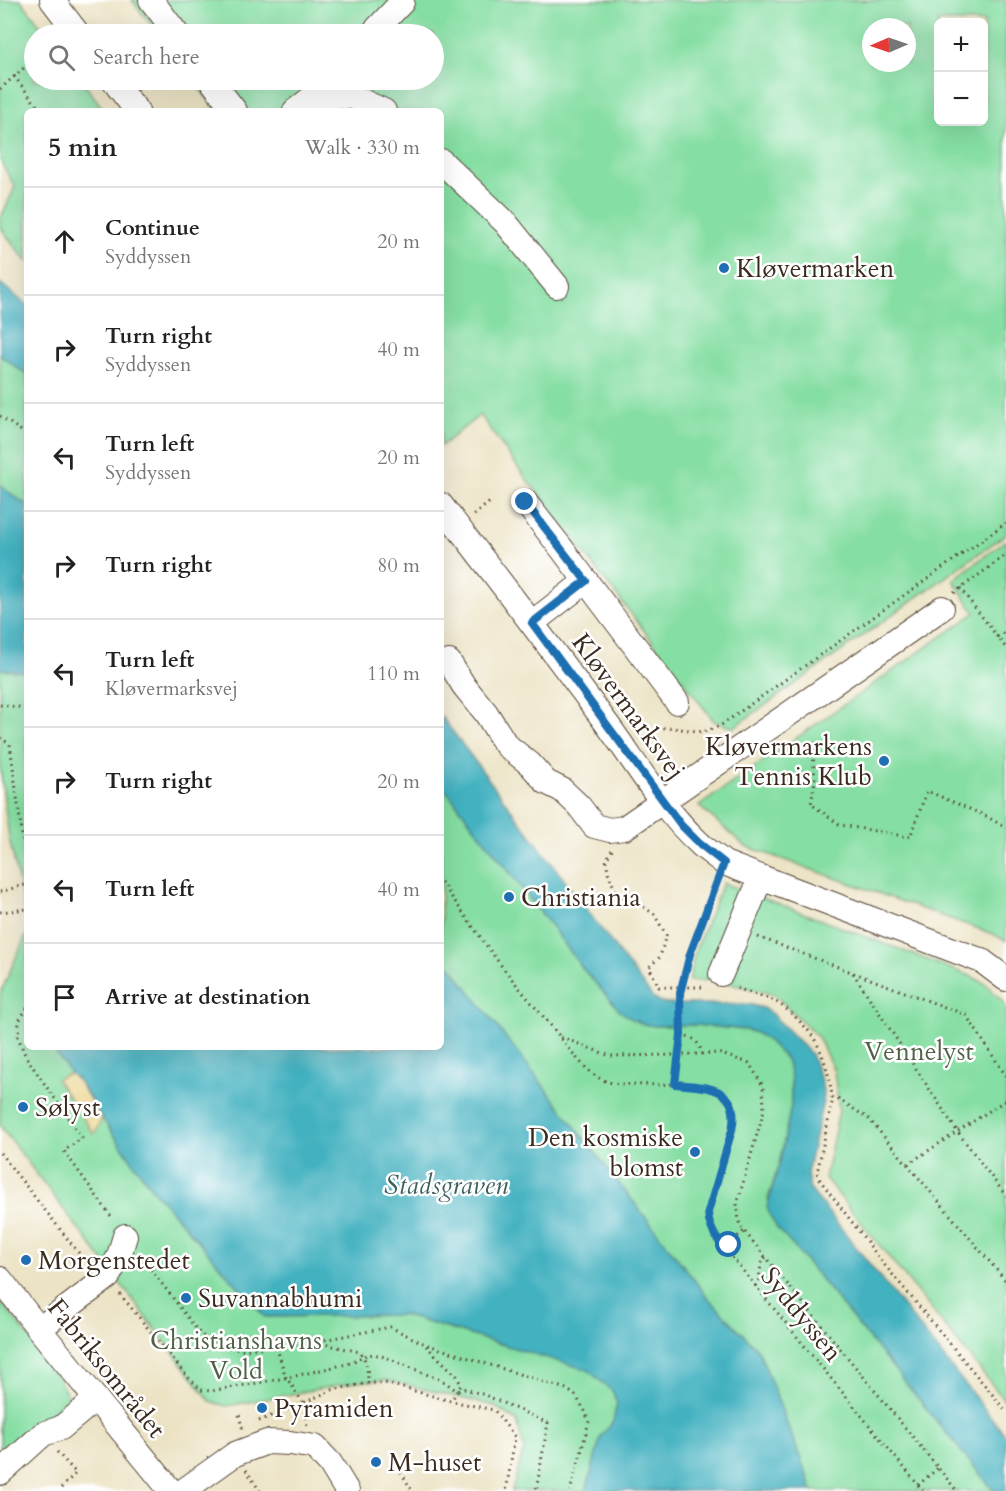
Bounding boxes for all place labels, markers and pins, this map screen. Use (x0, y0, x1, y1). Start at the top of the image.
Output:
place label: Kløvermarken (736, 251, 894, 286)
marker: Kløvermarken (717, 261, 731, 275)
place label: Kløvermarkens Tennis Klub (705, 729, 872, 794)
marker: Kløvermarkens Tennis Klub (877, 754, 891, 768)
place label: Christiania (521, 880, 641, 915)
marker: Christiania (502, 890, 516, 904)
place label: Sølyst (35, 1090, 100, 1125)
marker: Sølyst (16, 1100, 30, 1114)
place label: Den kosmiske blomst (528, 1120, 683, 1185)
marker: Den kosmiske blomst (688, 1145, 702, 1159)
place label: Morgenstedet (38, 1243, 190, 1278)
marker: Morgenstedet (19, 1253, 33, 1267)
place label: Suvannabhumi (198, 1281, 362, 1316)
marker: Suvannabhumi (179, 1291, 193, 1305)
place label: Pyramiden (274, 1391, 394, 1426)
marker: Pyramiden (255, 1401, 269, 1415)
place label: M-huset (388, 1445, 481, 1480)
marker: M-huset (369, 1455, 383, 1469)

